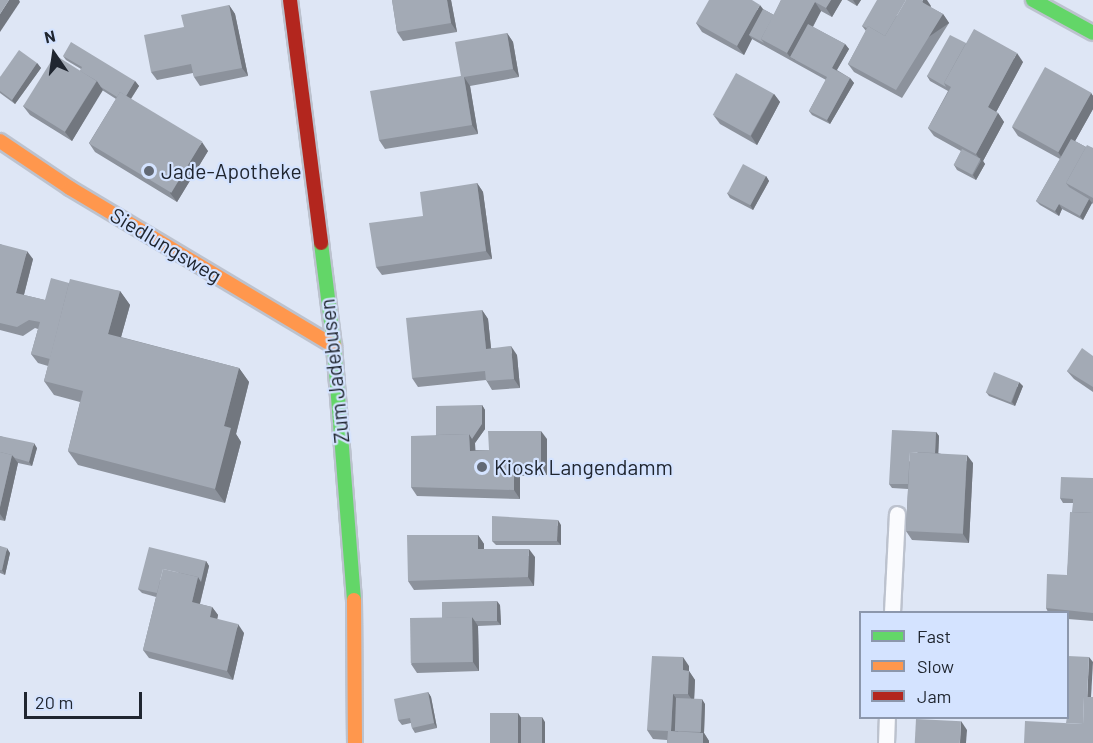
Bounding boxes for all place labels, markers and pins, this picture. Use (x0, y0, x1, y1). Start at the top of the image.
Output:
place label: Jade-Apotheke (161, 158, 302, 184)
marker: Jade-Apotheke (142, 164, 156, 178)
place label: Kiosk Langendamm (494, 454, 673, 480)
marker: Kiosk Langendamm (475, 460, 489, 474)

